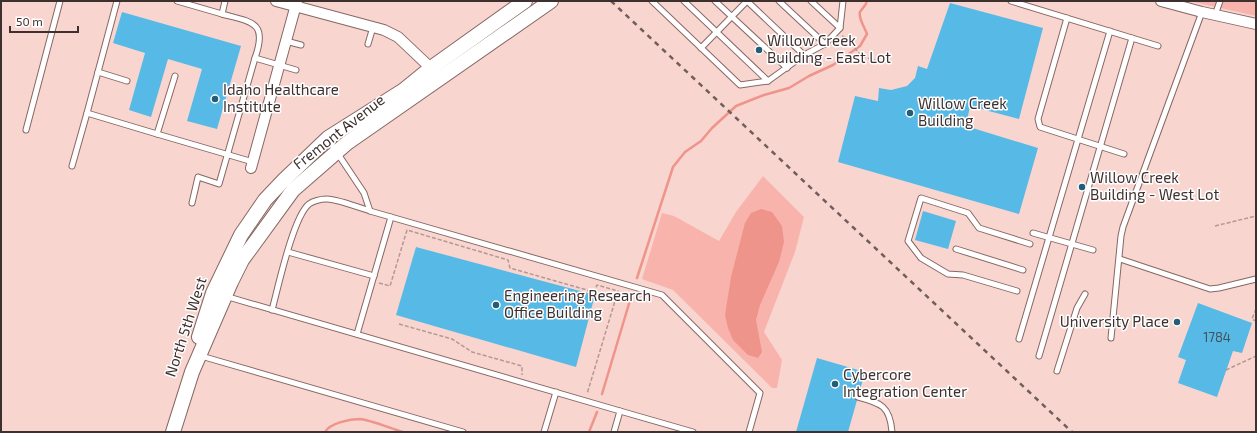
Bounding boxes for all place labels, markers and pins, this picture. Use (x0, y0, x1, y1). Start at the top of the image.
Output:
place label: Willow Creek Building - East Lot (767, 31, 891, 66)
marker: Willow Creek Building - East Lot (754, 45, 764, 55)
place label: Idaho Healthcare Institute (223, 80, 339, 115)
marker: Idaho Healthcare Institute (210, 94, 220, 104)
place label: Willow Creek Building (918, 94, 1007, 129)
marker: Willow Creek Building (905, 108, 915, 118)
place label: Willow Creek Building - West Lot (1090, 168, 1220, 203)
marker: Willow Creek Building - West Lot (1077, 182, 1087, 192)
place label: Engineering Research Office Building (504, 286, 651, 321)
marker: Engineering Research Office Building (491, 300, 501, 310)
place label: University Place (1060, 312, 1169, 330)
marker: University Place (1172, 317, 1182, 327)
place label: Cybercore Integration Center (843, 365, 967, 400)
marker: Cybercore Integration Center (830, 379, 840, 389)

